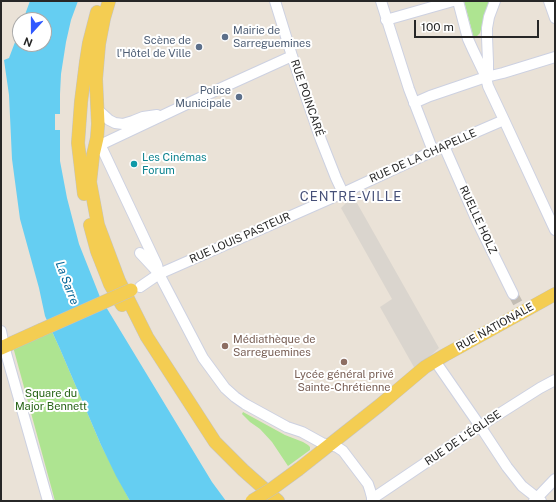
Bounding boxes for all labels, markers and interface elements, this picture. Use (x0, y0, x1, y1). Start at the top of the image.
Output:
north arrow (12, 12, 52, 52)
scale bar (416, 12, 541, 38)
text: 100 m (421, 20, 454, 34)
place label: Mairie de Sarreguemines (233, 24, 311, 50)
marker: Mairie de Sarreguemines (220, 32, 230, 42)
place label: Scène de l'Hôtel de Ville (117, 34, 191, 60)
text: N (22, 35, 34, 49)
marker: Scène de l'Hôtel de Ville (194, 42, 204, 52)
street label: RUE POINCARÉ (288, 58, 326, 138)
place label: Police Municipale (175, 84, 231, 110)
marker: Police Municipale (234, 92, 244, 102)
street label: RUE DE LA CHAPELLE (367, 126, 479, 186)
place label: Les Cinémas Forum (142, 151, 207, 177)
marker: Les Cinémas Forum (129, 159, 139, 169)
street label: RUELLE HOLZ (456, 184, 500, 256)
district label: CENTRE-VILLE (300, 189, 402, 205)
street label: RUE LOUIS PASTEUR (188, 210, 292, 266)
water label: La Sarre (52, 259, 82, 307)
street label: RUE NATIONALE (454, 300, 536, 354)
place label: Médiathèque de Sarreguemines (233, 333, 316, 359)
marker: Médiathèque de Sarreguemines (220, 341, 230, 351)
marker: Lycée général privé Sainte-Chrétienne (339, 357, 349, 367)
place label: Lycée général privé Sainte-Chrétienne (294, 368, 394, 394)
park label: Square du Major Bennett (15, 387, 87, 413)
street label: RUE DE L'ÉGLISE (422, 408, 504, 468)

